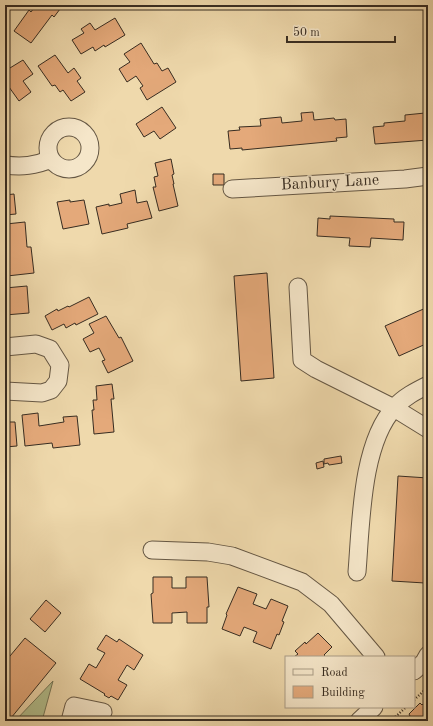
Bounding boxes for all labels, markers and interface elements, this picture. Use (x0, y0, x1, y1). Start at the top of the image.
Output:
scale bar (287, 18, 395, 44)
text: 50 m (293, 26, 320, 39)
street label: Banbury Lane (280, 172, 380, 194)
legend (285, 656, 415, 708)
text: Road (321, 667, 348, 679)
text: Building (321, 687, 365, 699)

